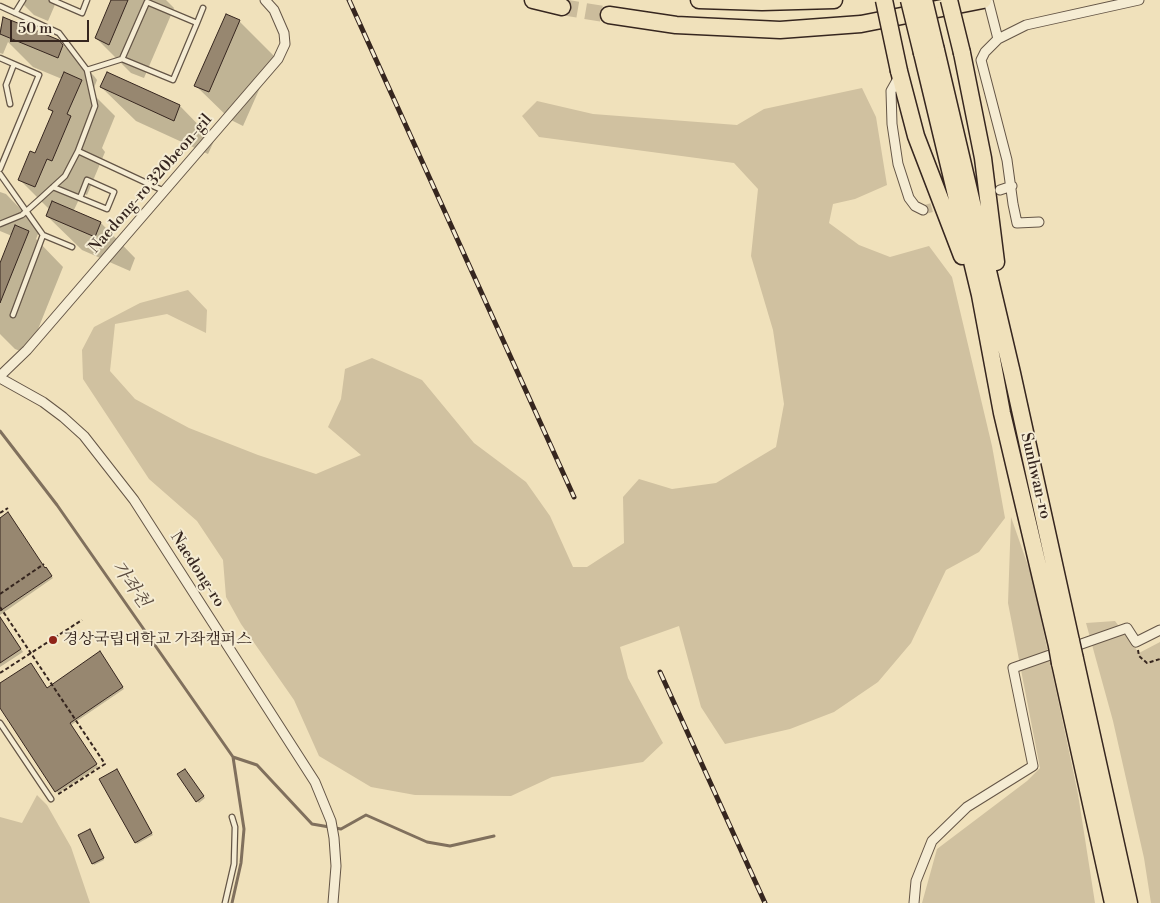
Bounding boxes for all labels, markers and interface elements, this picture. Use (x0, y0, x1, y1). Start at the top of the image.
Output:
scale bar (12, 10, 91, 42)
text: 50 m (18, 19, 52, 38)
street label: Naedong-ro 320beon-gil (85, 111, 217, 257)
street label: Sunhwan-ro (1016, 431, 1054, 521)
street label: Naedong-ro (166, 529, 228, 611)
water label: 가좌천 (106, 557, 154, 613)
place label: 경상국립대학교 가좌캠퍼스 (63, 630, 252, 650)
marker: 경상국립대학교 가좌캠퍼스 (47, 634, 59, 646)

